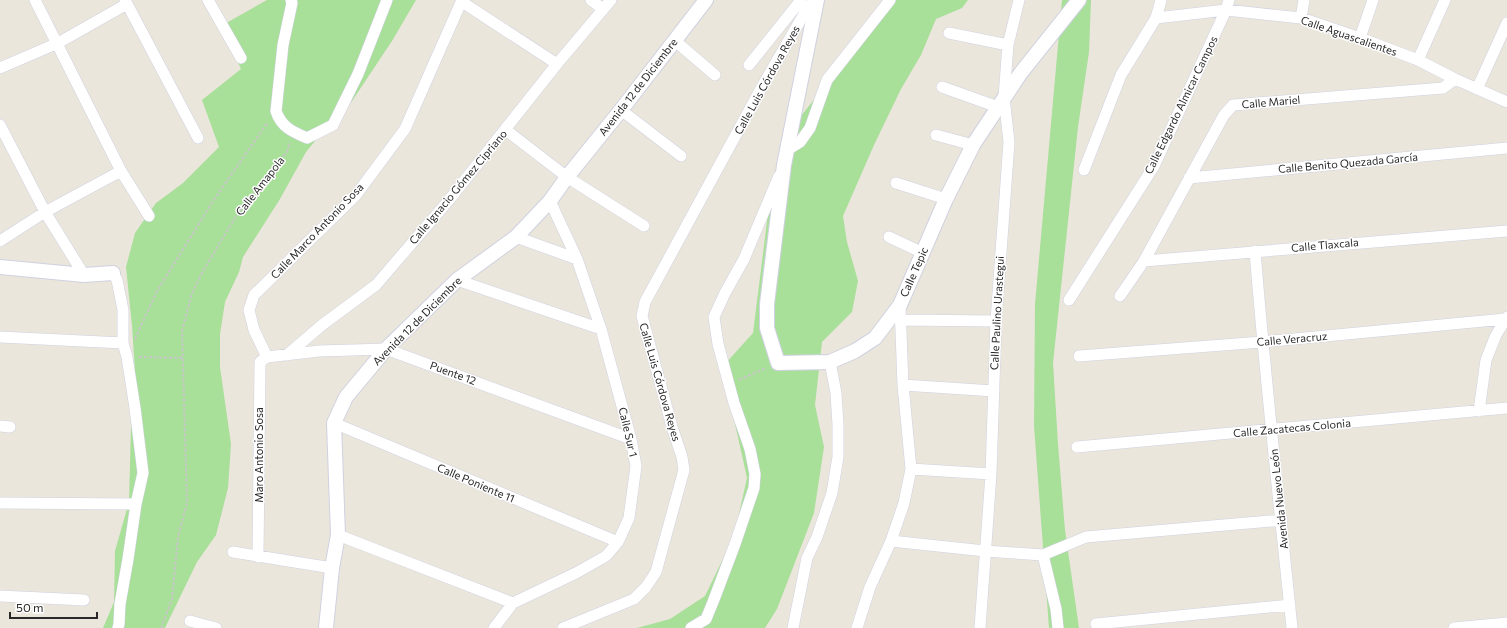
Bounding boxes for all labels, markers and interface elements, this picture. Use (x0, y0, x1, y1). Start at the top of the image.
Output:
street label: Calle Aguascalientes (1299, 13, 1399, 58)
street label: Calle Luis Córdova Reyes (731, 23, 802, 137)
street label: Calle Edgardo Almicar Campos (1141, 34, 1220, 176)
street label: Avenida 12 de Diciembre (596, 35, 680, 138)
street label: Calle Mariel (1241, 92, 1301, 111)
street label: Calle Ignacio Gómez Cipriano (406, 127, 510, 246)
street label: Calle Benito Quezada García (1277, 150, 1418, 175)
street label: Calle Amapola (233, 154, 287, 218)
street label: Calle Marco Antonio Sosa (268, 180, 366, 281)
street label: Calle Tlaxcala (1291, 235, 1359, 254)
street label: Calle Tepic (897, 245, 930, 299)
street label: Calle Paulino Urastegui (987, 255, 1006, 370)
street label: Avenida 12 de Diciembre (370, 273, 464, 368)
street label: Calle Luis Córdova Reyes (637, 321, 684, 443)
street label: Calle Veracruz (1256, 329, 1328, 348)
street label: Puente 12 (428, 358, 478, 387)
street label: Calle Sur 1 (616, 406, 641, 458)
street label: Maro Antonio Sosa (252, 407, 265, 503)
street label: Calle Zacatecas Colonia (1233, 416, 1351, 439)
street label: Avenida Nuevo León (1267, 448, 1290, 550)
street label: Calle Poniente 11 (435, 460, 517, 505)
scale bar (10, 594, 97, 620)
text: 50 m (16, 600, 44, 614)

